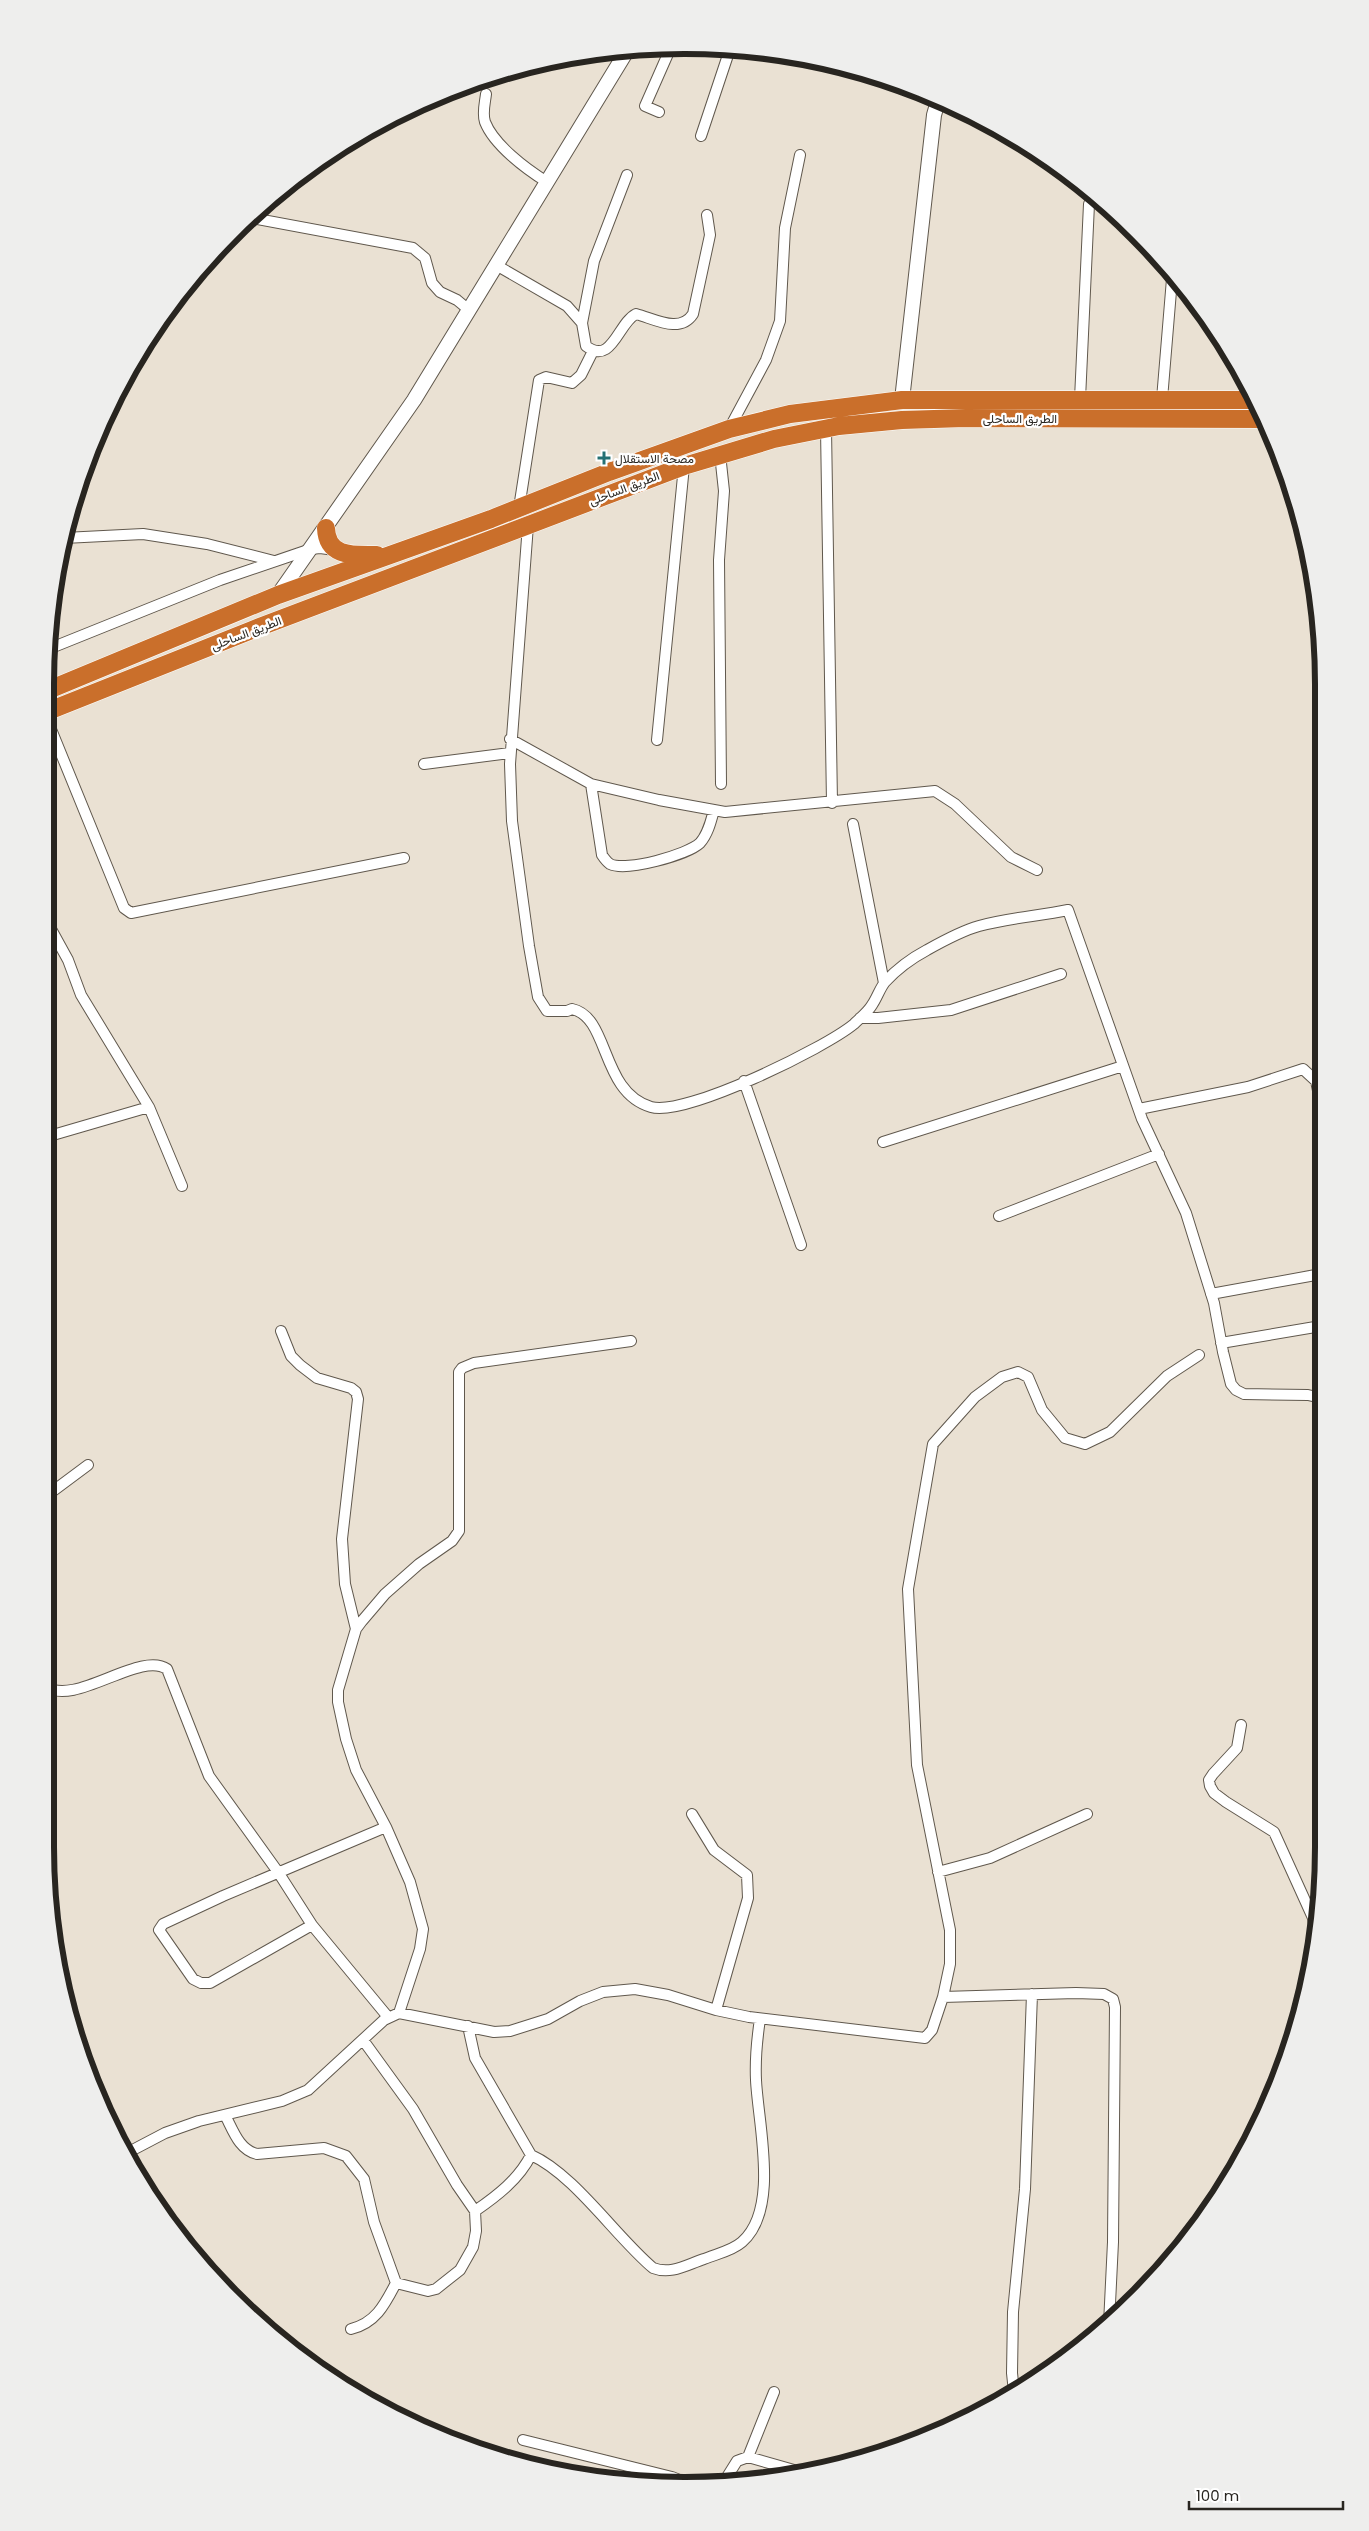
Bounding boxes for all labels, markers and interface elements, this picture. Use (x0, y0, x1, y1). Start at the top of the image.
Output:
street label: الطريق الساحلى (983, 410, 1057, 427)
place label: مصحة الاستقلال (615, 450, 694, 467)
marker: مصحة الاستقلال (597, 451, 611, 465)
street label: الطريق الساحلى (586, 467, 662, 509)
street label: الطريق الساحلى (208, 612, 284, 654)
scale bar (1189, 2478, 1343, 2510)
text: 100 m (1196, 2485, 1239, 2506)

